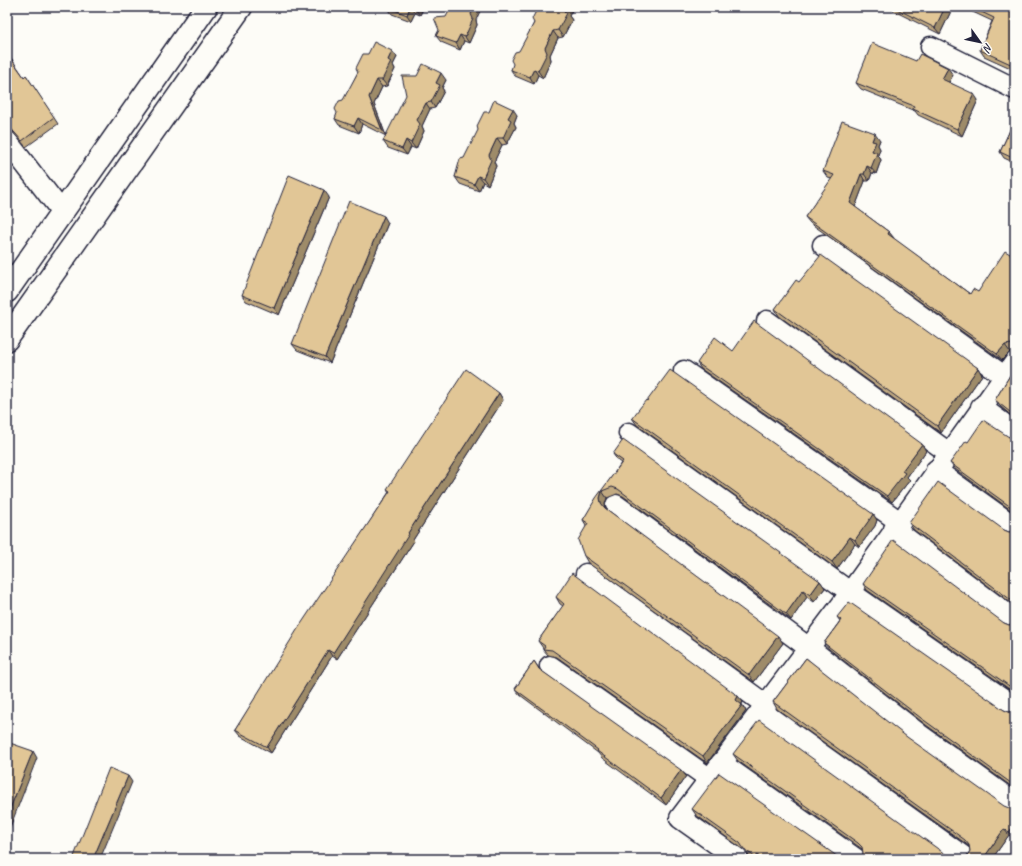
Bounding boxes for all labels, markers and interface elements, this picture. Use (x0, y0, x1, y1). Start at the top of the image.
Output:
north arrow (960, 22, 1000, 62)
text: N (979, 41, 996, 56)

